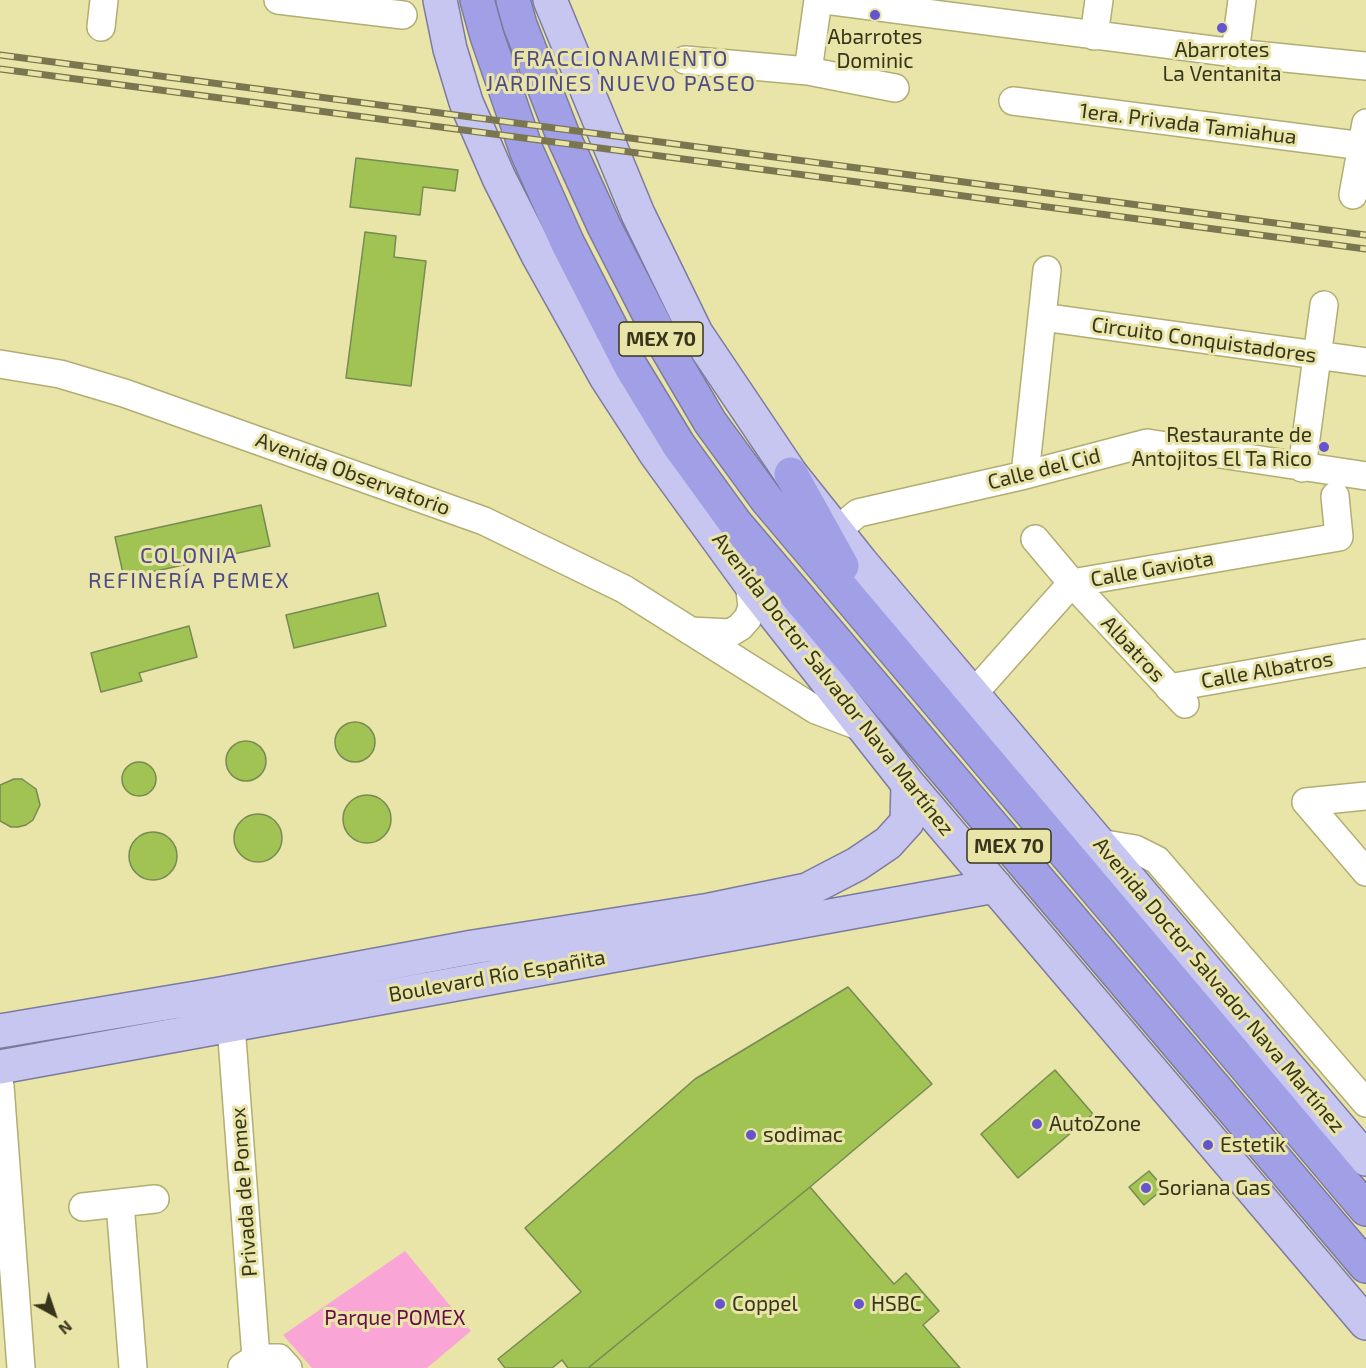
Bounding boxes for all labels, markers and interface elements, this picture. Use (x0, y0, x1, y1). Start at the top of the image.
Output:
marker: Abarrotes Dominic (868, 8, 882, 22)
marker: Abarrotes La Ventanita (1215, 21, 1229, 35)
place label: Abarrotes Dominic (828, 24, 922, 74)
place label: Abarrotes La Ventanita (1163, 37, 1281, 87)
district label: FRACCIONAMIENTO JARDINES NUEVO PASEO (486, 46, 756, 98)
street label: 1era. Privada Tamiahua (1078, 98, 1298, 150)
street label: Circuito Conquistadores (1090, 312, 1318, 368)
road number: MEX 70 (619, 322, 703, 356)
place label: Restaurante de Antojitos El Ta Rico (1132, 422, 1312, 472)
street label: Avenida Observatorio (252, 427, 454, 521)
marker: Restaurante de Antojitos El Ta Rico (1317, 440, 1331, 454)
street label: Calle del Cid (985, 443, 1103, 495)
street label: Avenida Doctor Salvador Nava Martínez (707, 527, 959, 841)
district label: COLONIA REFINERÍA PEMEX (88, 543, 290, 594)
street label: Calle Gaviota (1089, 546, 1215, 592)
street label: Albatros (1096, 611, 1170, 687)
street label: Calle Albatros (1199, 646, 1335, 694)
road number: MEX 70 (967, 829, 1051, 863)
street label: Avenida Doctor Salvador Nava Martínez (1088, 832, 1350, 1138)
street label: Boulevard Río Españita (387, 945, 607, 1007)
street label: Privada de Pomex (226, 1106, 262, 1278)
place label: AutoZone (1049, 1111, 1141, 1137)
marker: AutoZone (1030, 1117, 1044, 1131)
place label: sodimac (763, 1122, 843, 1148)
marker: sodimac (744, 1128, 758, 1142)
place label: Estetik (1220, 1132, 1286, 1158)
marker: Estetik (1201, 1138, 1215, 1152)
place label: Soriana Gas (1158, 1175, 1271, 1201)
marker: Soriana Gas (1139, 1181, 1153, 1195)
north arrow (24, 1284, 84, 1344)
place label: Coppel (732, 1291, 798, 1317)
place label: HSBC (871, 1291, 922, 1317)
marker: Coppel (713, 1297, 727, 1311)
marker: HSBC (852, 1297, 866, 1311)
park label: Parque POMEX (324, 1305, 466, 1331)
text: N (55, 1317, 76, 1339)

